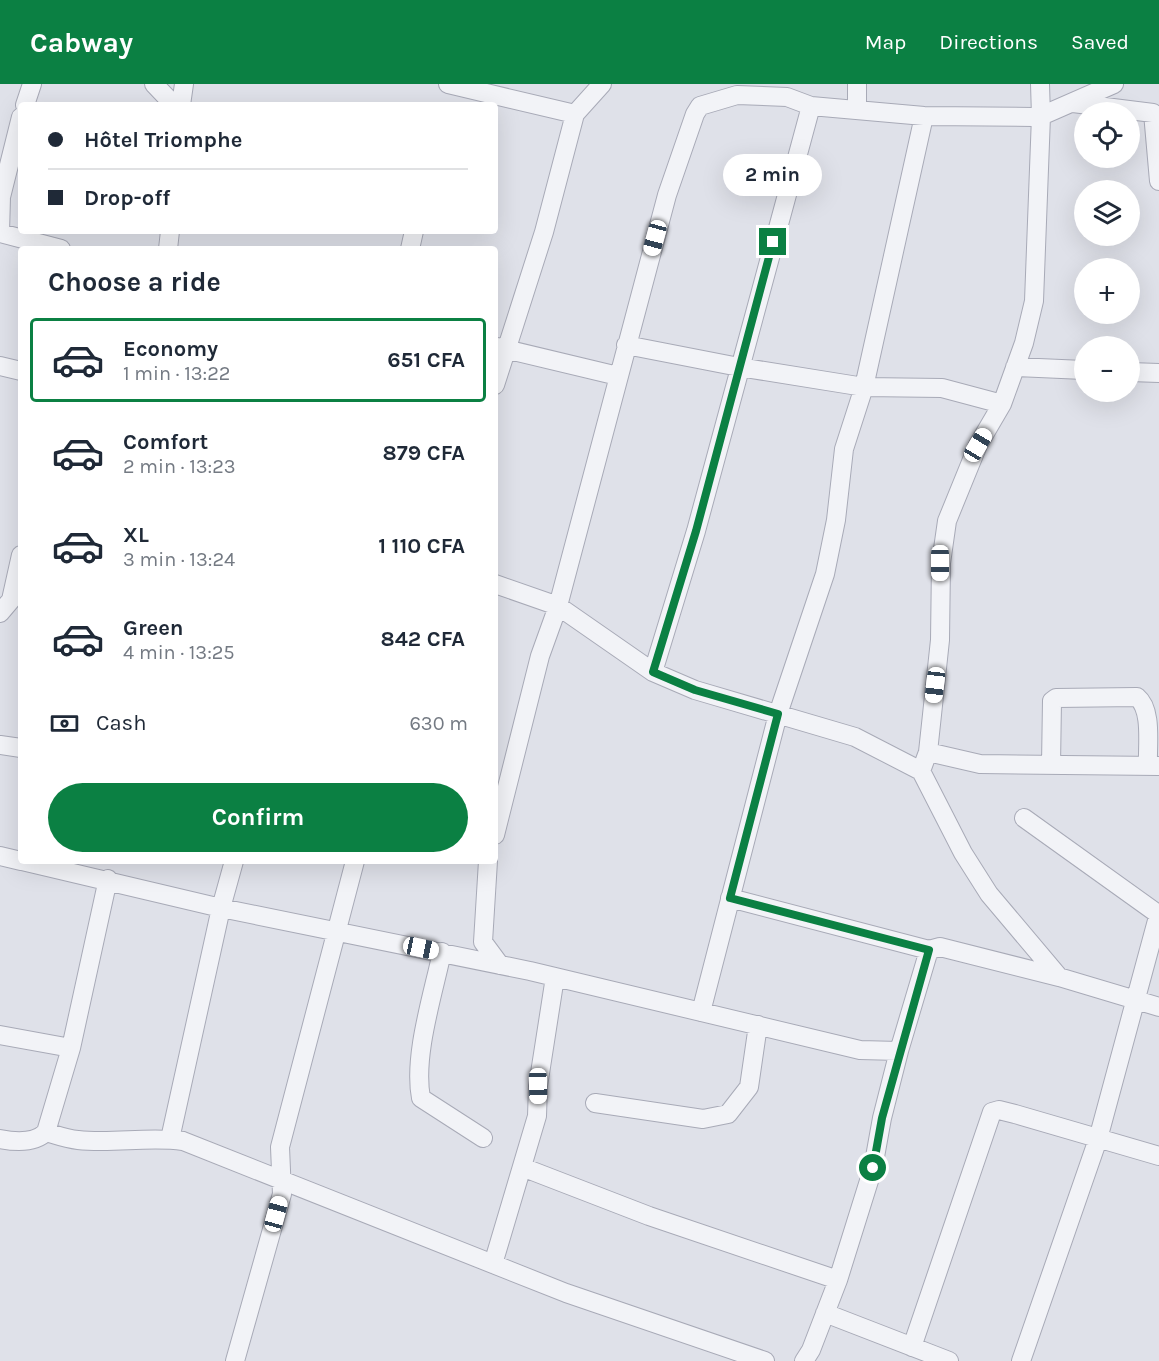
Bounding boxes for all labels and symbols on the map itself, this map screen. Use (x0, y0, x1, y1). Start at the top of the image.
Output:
callout: 2 min (724, 155, 822, 197)
car (642, 218, 668, 258)
route end (759, 228, 786, 255)
car (961, 425, 995, 465)
car (931, 545, 949, 581)
car (924, 666, 946, 704)
car (402, 935, 440, 961)
car (529, 1068, 547, 1104)
route start (859, 1154, 886, 1181)
car (263, 1194, 289, 1234)

